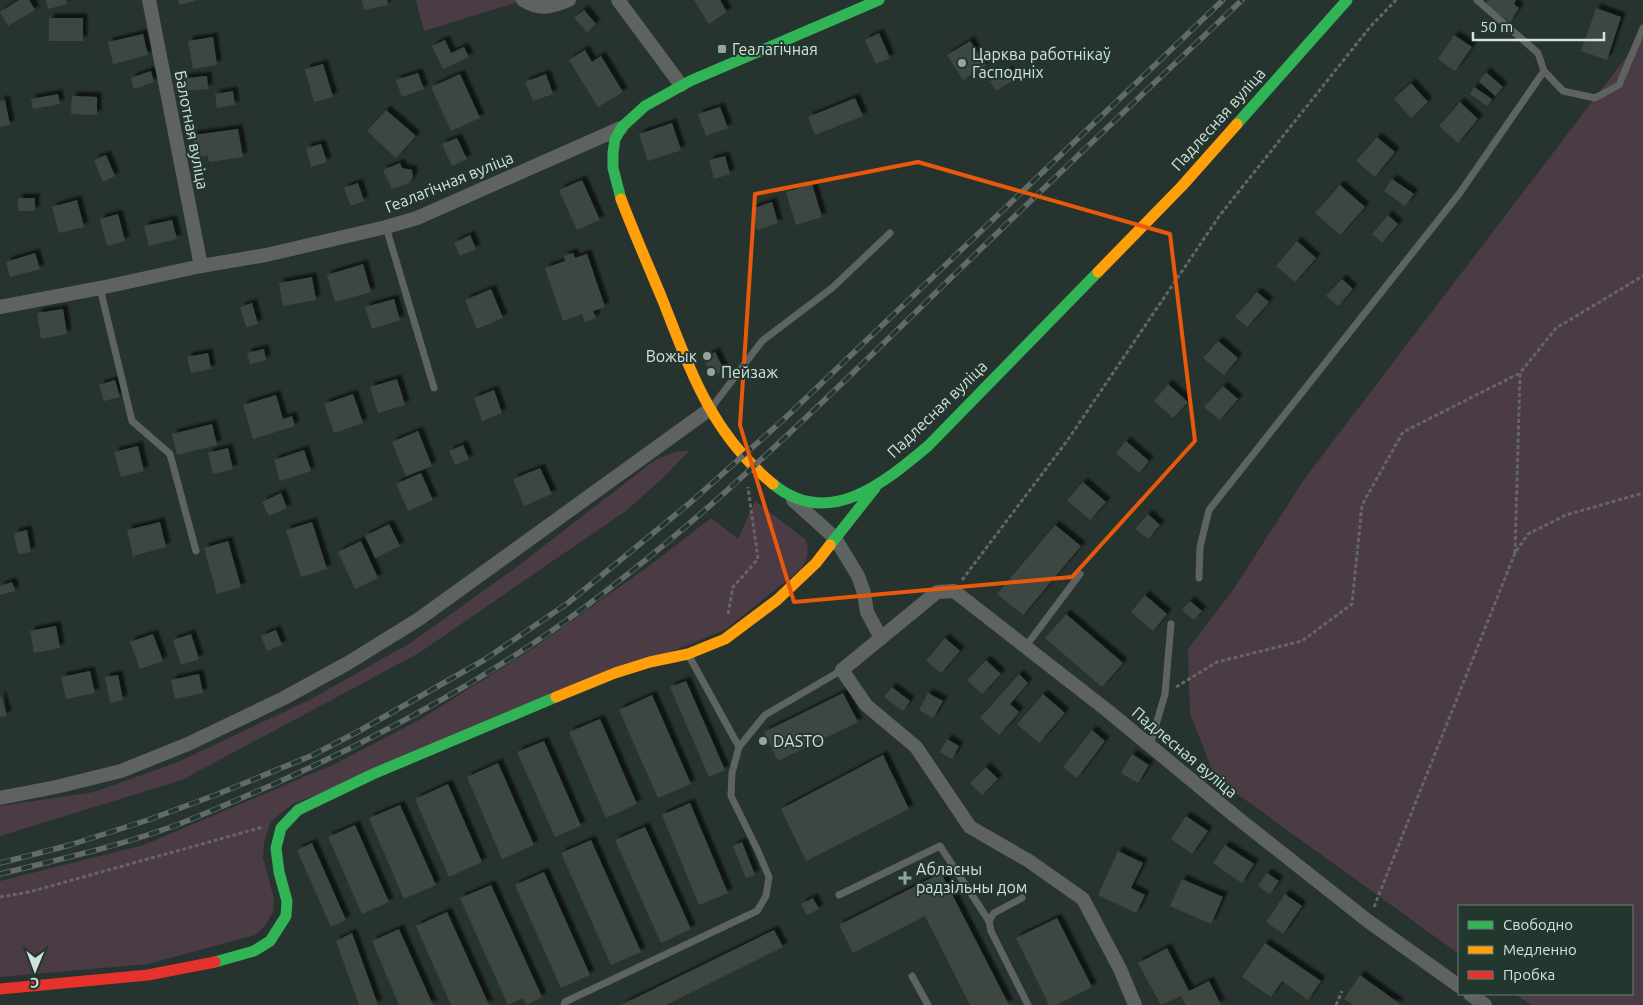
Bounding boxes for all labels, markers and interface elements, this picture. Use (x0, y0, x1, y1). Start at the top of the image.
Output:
scale bar (1473, 10, 1604, 42)
text: 50 m (1480, 18, 1513, 35)
place label: Геалагічная (732, 40, 818, 58)
marker: Геалагічная (716, 43, 728, 55)
place label: Царква работнікаў Гасподніх (972, 45, 1111, 81)
marker: Царква работнікаў Гасподніх (956, 57, 968, 69)
street label: Падлесная вуліца (1167, 64, 1269, 174)
street label: Балотная вуліца (172, 69, 212, 191)
street label: Геалагічная вуліца (382, 148, 516, 216)
place label: Вожык (646, 347, 697, 365)
marker: Вожык (701, 350, 713, 362)
street label: Падлесная вуліца (883, 357, 991, 461)
place label: Пейзаж (721, 363, 778, 381)
marker: Пейзаж (705, 366, 717, 378)
street label: Падлесная вуліца (1129, 703, 1241, 801)
place label: DASTO (773, 732, 824, 750)
marker: DASTO (757, 735, 769, 747)
place label: Абласны радзільны дом (916, 860, 1027, 896)
marker: Абласны радзільны дом (898, 871, 912, 885)
legend (1458, 905, 1633, 995)
text: Свободно (1503, 916, 1573, 933)
text: Медленно (1503, 941, 1577, 958)
north arrow (10, 945, 60, 995)
text: Пробка (1503, 966, 1555, 983)
text: С (30, 975, 39, 991)

